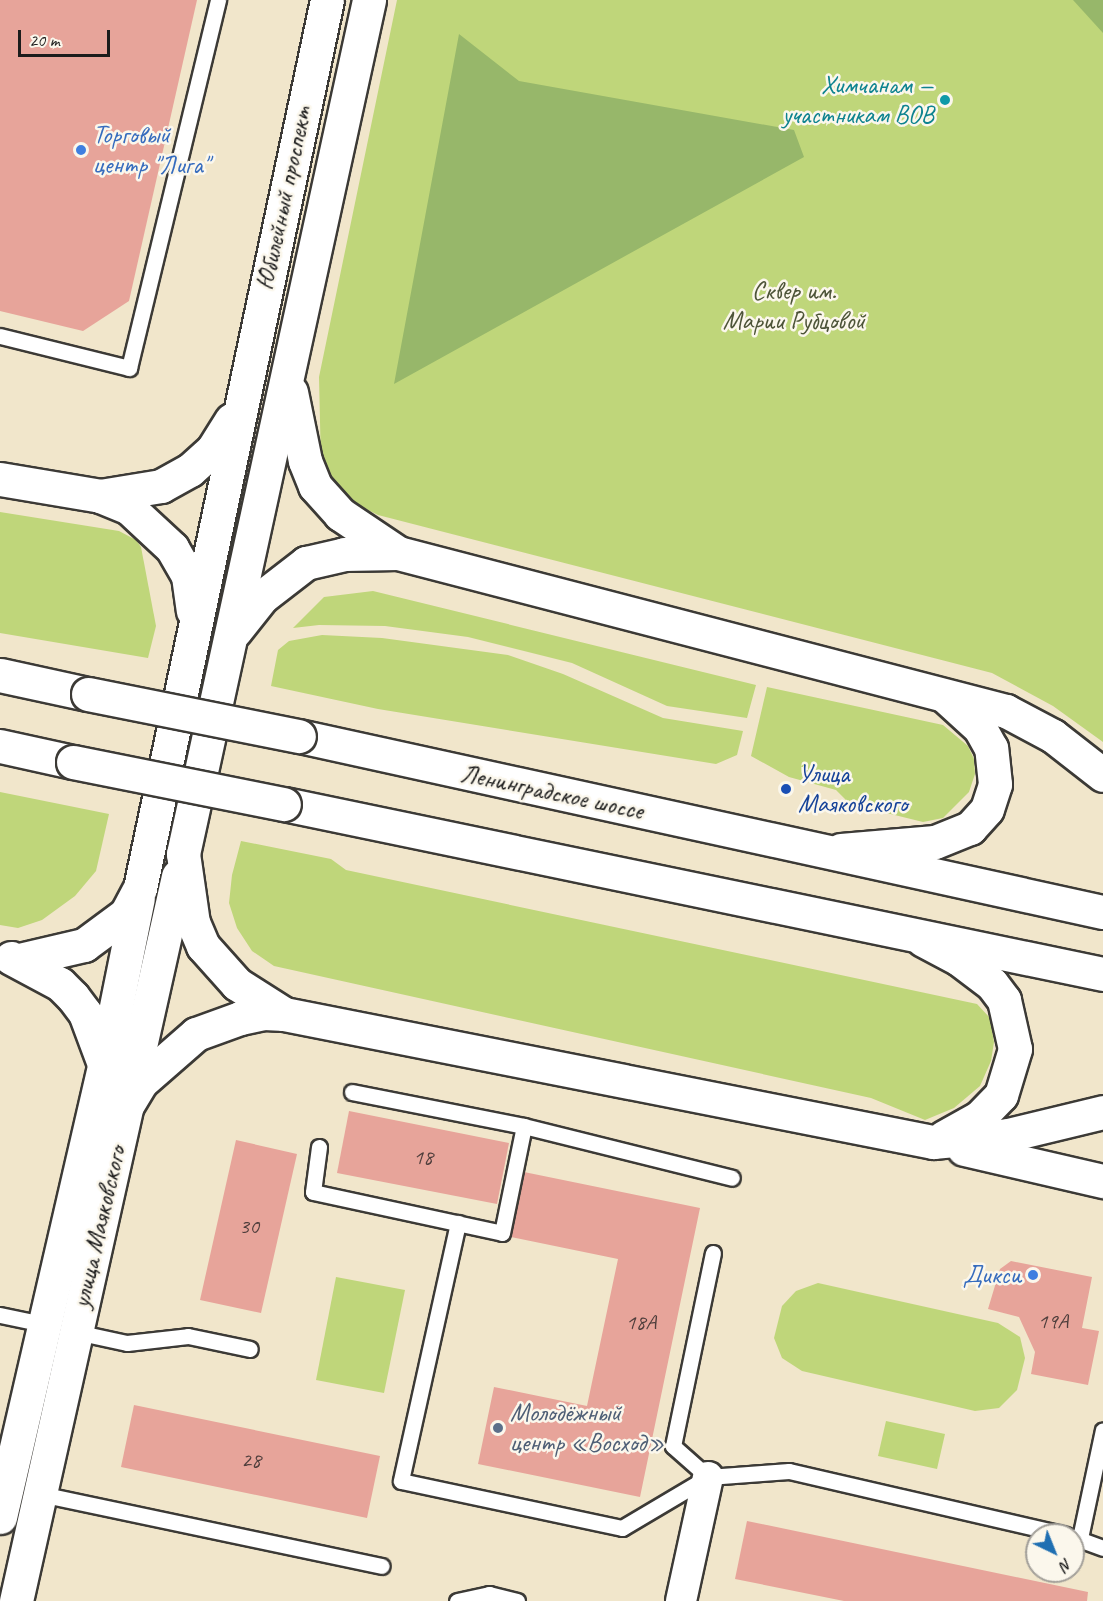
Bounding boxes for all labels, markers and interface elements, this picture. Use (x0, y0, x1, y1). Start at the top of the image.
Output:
scale bar (21, 18, 112, 56)
text: 20 m (29, 29, 60, 51)
place label: Химчанам — участникам ВОВ (782, 69, 933, 130)
marker: Химчанам — участникам ВОВ (938, 93, 952, 107)
street label: Юбилейный проспект (249, 103, 319, 293)
place label: Торговый центр "Лига" (93, 119, 209, 180)
marker: Торговый центр "Лига" (74, 143, 88, 157)
park label: Сквер им. Марии Рубцовой (723, 275, 865, 336)
street label: Ленинградское шоссе (457, 757, 647, 827)
place label: Улица Маяковского (798, 758, 907, 820)
marker: Улица Маяковского (779, 782, 793, 796)
street label: улица Маяковского (65, 1143, 133, 1311)
house number: 18 (413, 1145, 433, 1171)
house number: 30 (239, 1214, 259, 1240)
place label: Дикси (963, 1259, 1021, 1291)
marker: Дикси (1026, 1268, 1040, 1282)
house number: 19А (1038, 1309, 1068, 1335)
house number: 18А (626, 1310, 656, 1336)
place label: Молодёжный центр «Восход» (510, 1397, 664, 1458)
marker: Молодёжный центр «Восход» (491, 1421, 505, 1435)
house number: 28 (241, 1448, 261, 1474)
north arrow (1025, 1523, 1085, 1583)
text: N (1055, 1554, 1076, 1575)

